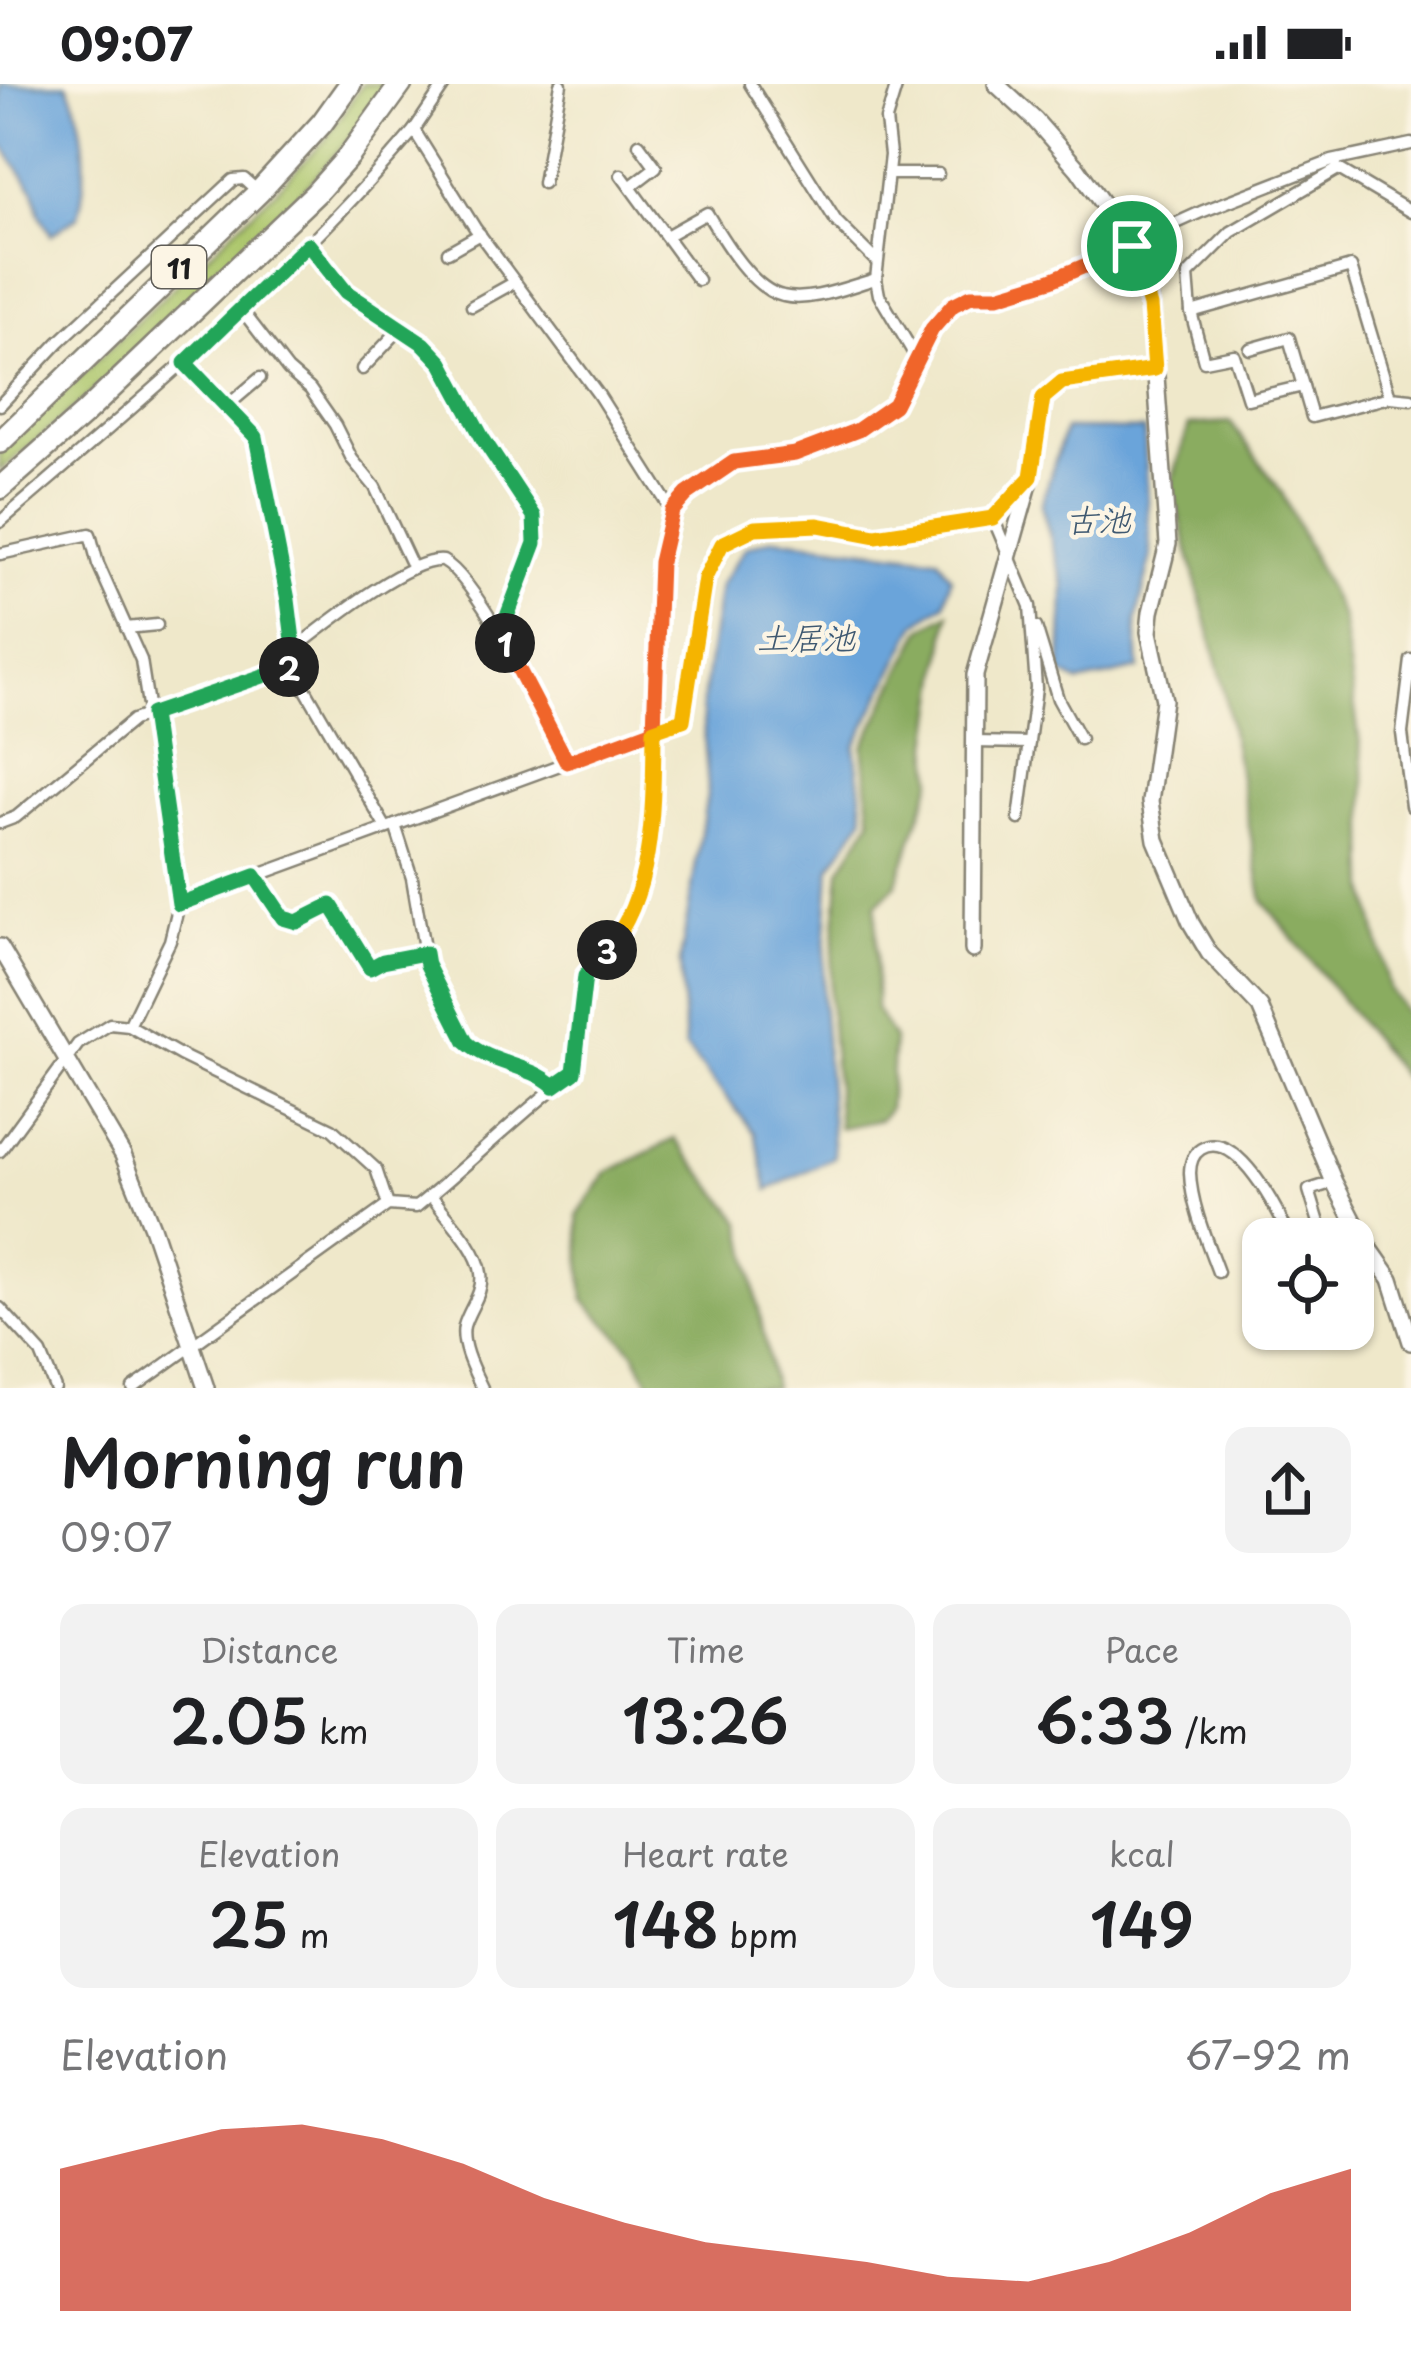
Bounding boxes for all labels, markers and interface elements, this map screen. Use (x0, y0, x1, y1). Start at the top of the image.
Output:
text: 09:07 (60, 8, 192, 76)
pin (1081, 195, 1183, 297)
icon: arrive (1099, 213, 1165, 279)
road number: 11 (152, 246, 206, 288)
water label: 古池 (1065, 493, 1132, 543)
water label: 土居池 (757, 611, 857, 661)
pin: 1 (475, 613, 535, 673)
text: 1 (497, 618, 513, 668)
pin: 2 (259, 637, 319, 697)
text: 2 (277, 642, 301, 692)
pin: 3 (577, 920, 637, 980)
text: 3 (596, 925, 618, 975)
map controls (1242, 1218, 1374, 1350)
button: locate (1242, 1218, 1374, 1350)
text: Morning run (60, 1411, 466, 1510)
button: share (1225, 1427, 1351, 1553)
text: 09:07 (60, 1506, 172, 1565)
text: Distance (200, 1624, 338, 1674)
text: Time (667, 1624, 744, 1674)
text: Pace (1105, 1624, 1179, 1674)
text: 2.05 (170, 1674, 308, 1764)
text: 13:26 (622, 1674, 789, 1764)
text: 6:33 (1036, 1674, 1174, 1764)
text: km (308, 1705, 369, 1755)
text: /km (1174, 1705, 1248, 1755)
text: Elevation (198, 1828, 340, 1878)
text: Heart rate (622, 1828, 789, 1878)
text: kcal (1109, 1828, 1175, 1878)
text: 25 (209, 1878, 289, 1968)
text: 148 (613, 1878, 719, 1968)
text: 149 (1090, 1878, 1194, 1968)
text: m (289, 1909, 329, 1959)
text: bpm (719, 1909, 798, 1959)
text: Elevation (60, 2024, 228, 2083)
text: 67–92 m (1185, 2024, 1351, 2083)

